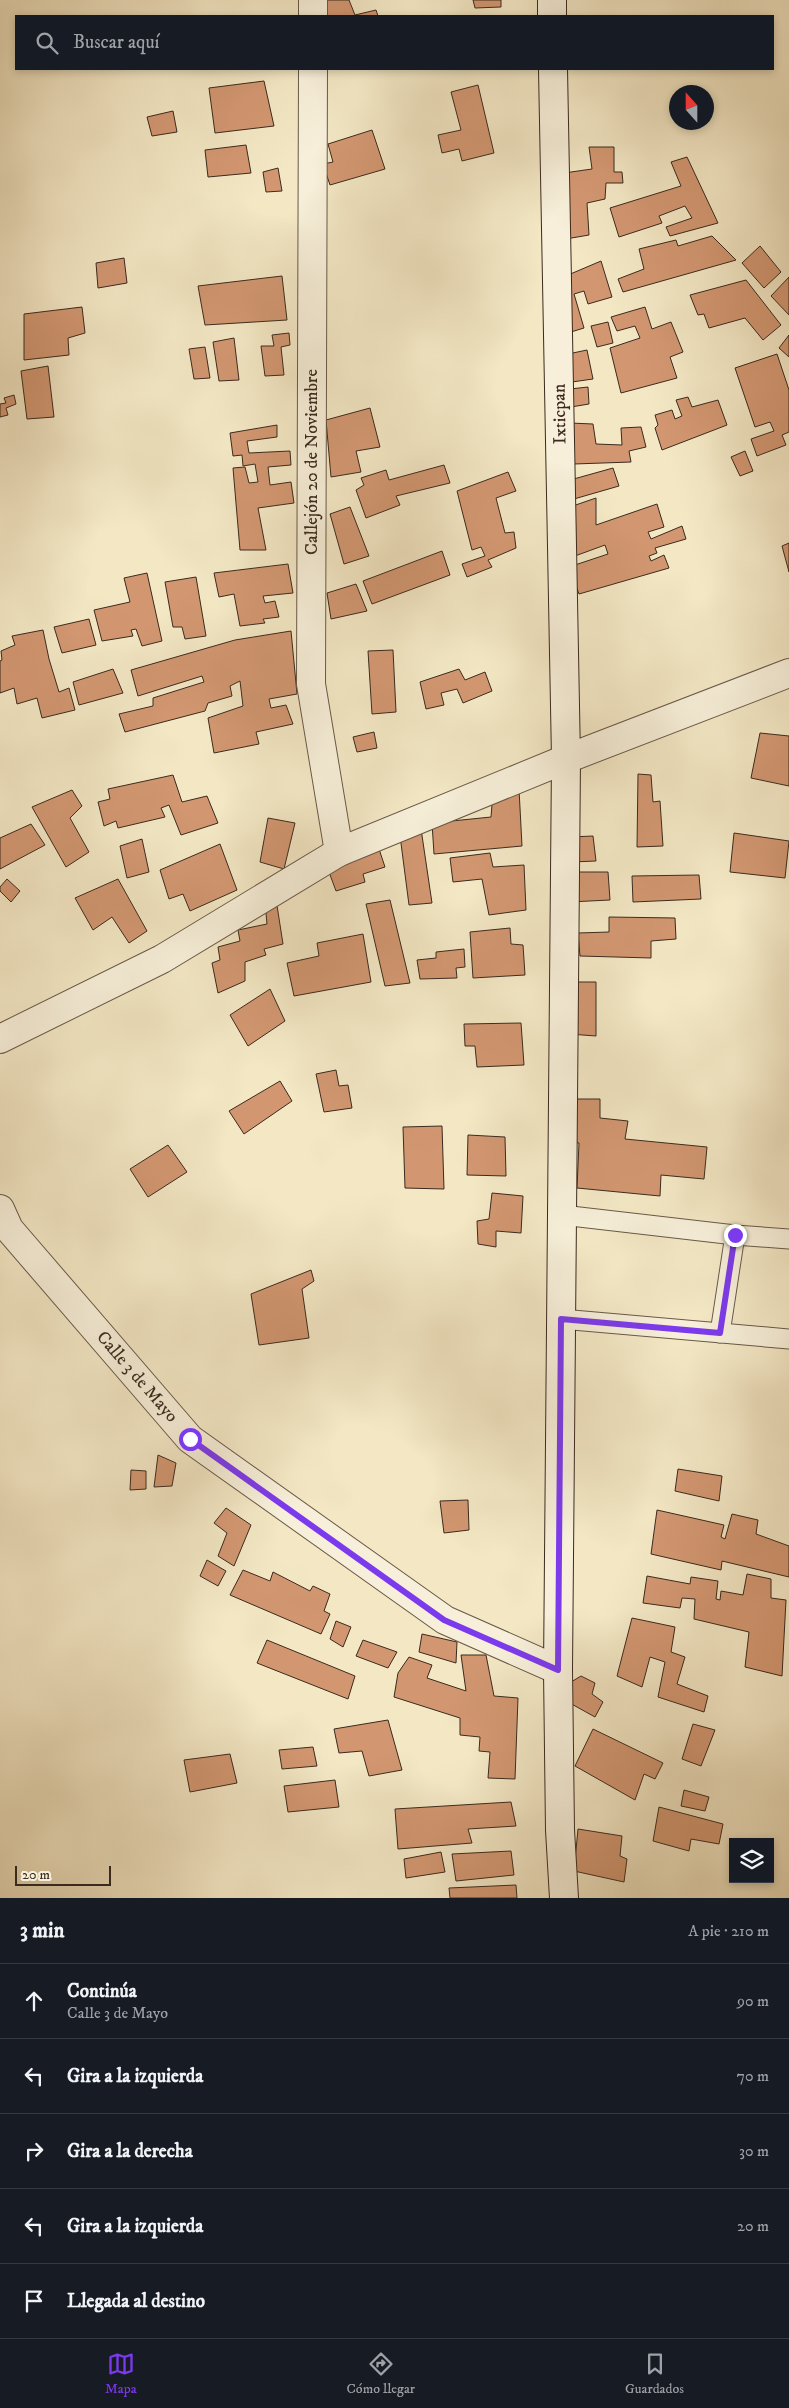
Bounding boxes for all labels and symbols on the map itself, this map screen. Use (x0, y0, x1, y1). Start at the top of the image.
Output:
north arrow (669, 85, 714, 130)
street label: Callejón 20 de Noviembre (301, 369, 323, 555)
street label: Ixticpan (548, 383, 572, 444)
route end (724, 1224, 747, 1247)
street label: Calle 3 de Mayo (91, 1327, 183, 1427)
route start (179, 1428, 202, 1451)
scale bar (15, 1863, 111, 1886)

